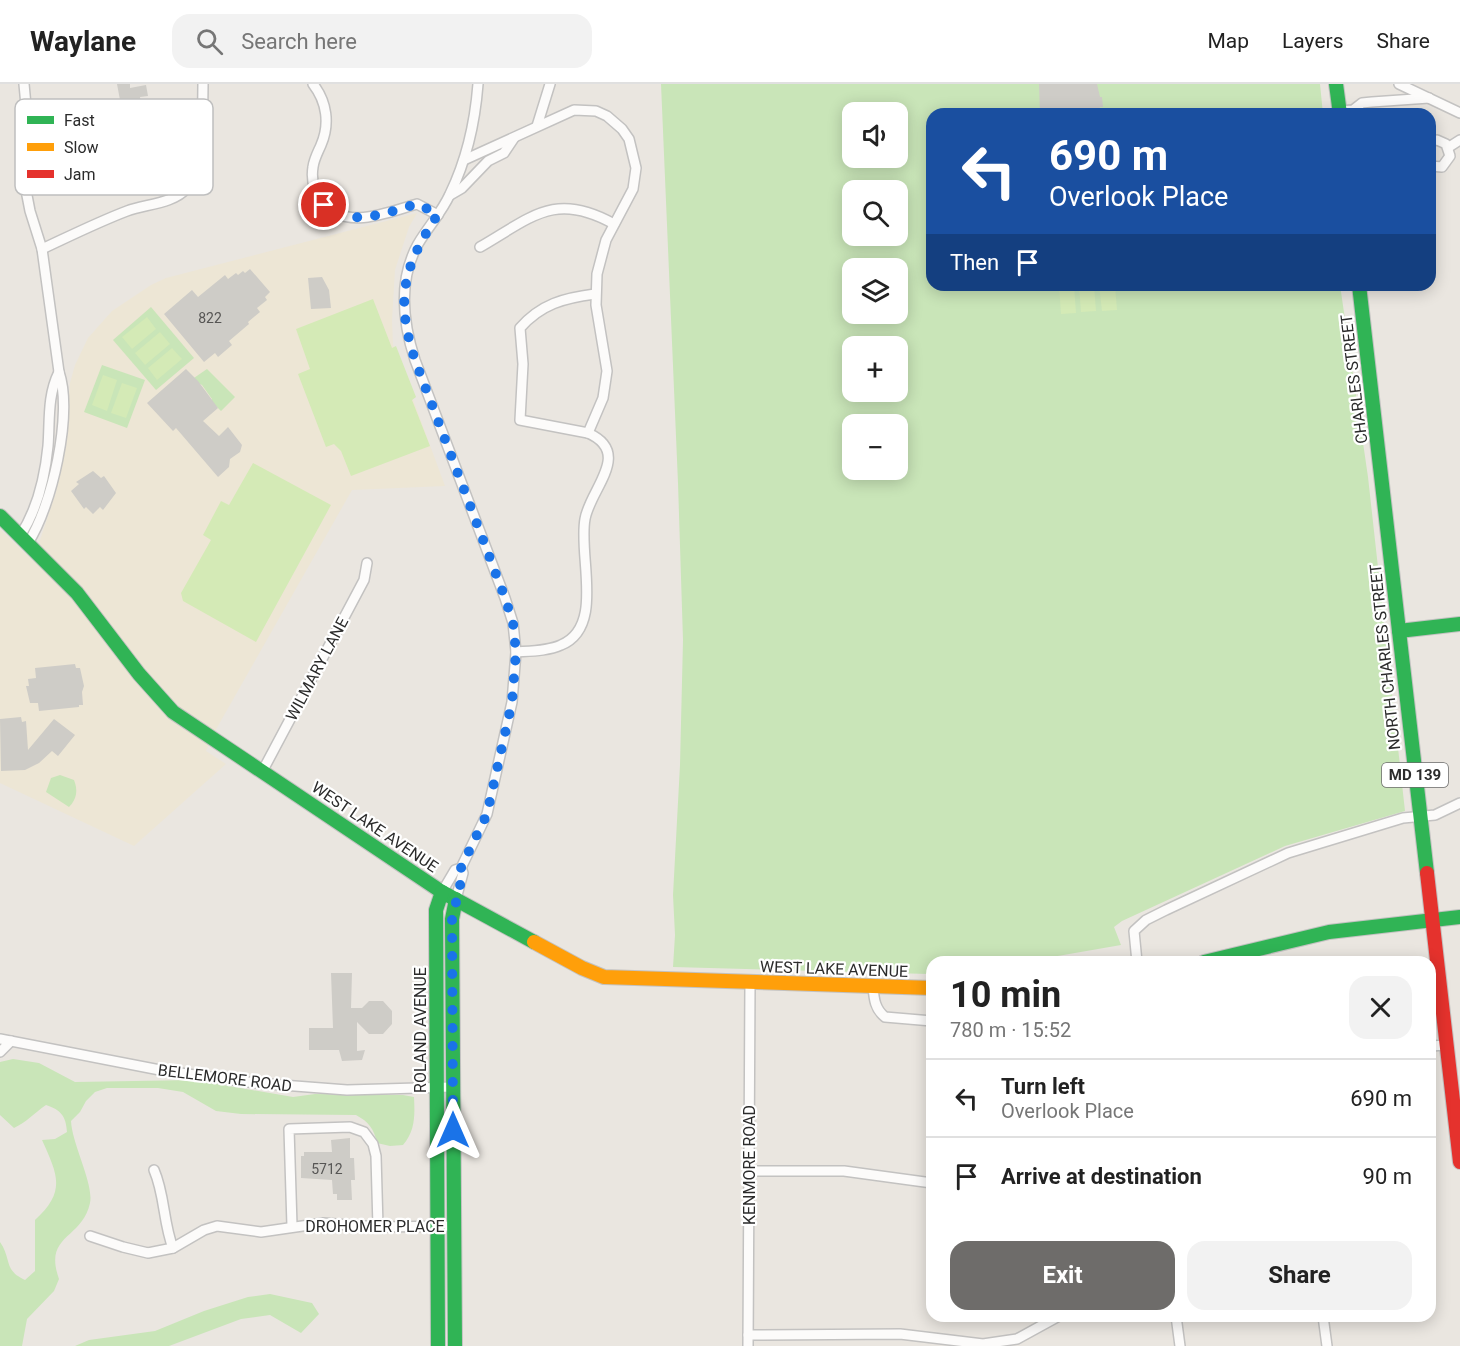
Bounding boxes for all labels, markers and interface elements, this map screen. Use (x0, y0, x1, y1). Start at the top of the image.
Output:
search box (172, 14, 592, 68)
text: Waylane (30, 25, 136, 58)
icon: search (193, 25, 226, 58)
text: Search here (241, 29, 357, 54)
text: Map (1207, 29, 1249, 53)
text: Layers (1282, 29, 1343, 53)
text: Share (1376, 29, 1430, 53)
legend (15, 99, 213, 195)
map controls (842, 102, 908, 480)
button: sound (842, 102, 908, 168)
text: Fast (64, 111, 95, 130)
text: 690 m (1049, 131, 1168, 180)
icon: left (950, 132, 1028, 210)
text: Slow (64, 138, 99, 157)
text: Jam (64, 165, 96, 184)
pin (298, 179, 349, 230)
button: search (842, 180, 908, 246)
text: Overlook Place (1049, 181, 1228, 213)
icon: arrive (307, 188, 340, 221)
icon: arrive (1011, 246, 1044, 279)
text: Then (950, 250, 999, 275)
button: layers (842, 258, 908, 324)
house number: 822 (198, 310, 222, 326)
street label: CHARLES STREET (1337, 313, 1371, 445)
button: + (842, 336, 908, 402)
button: − (842, 414, 908, 480)
street label: NORTH CHARLES STREET (1366, 563, 1404, 751)
street label: WILMARY LANE (282, 614, 352, 724)
road number: MD 139 (1382, 763, 1448, 787)
street label: WEST LAKE AVENUE (308, 778, 442, 876)
street label: WEST LAKE AVENUE (760, 957, 908, 981)
street label: ROLAND AVENUE (411, 967, 430, 1093)
text: 10 min (950, 974, 1061, 1016)
button: close (1349, 976, 1412, 1039)
text: 780 m · 15:52 (950, 1018, 1071, 1042)
street label: BELLEMORE ROAD (157, 1060, 293, 1096)
text: Turn left (1001, 1074, 1085, 1099)
icon: left (950, 1082, 983, 1115)
text: 690 m (1350, 1086, 1412, 1111)
position arrow (421, 1098, 485, 1162)
text: Overlook Place (1001, 1099, 1134, 1123)
street label: KENMORE ROAD (740, 1105, 759, 1225)
icon: arrive (950, 1160, 983, 1193)
house number: 5712 (311, 1161, 343, 1177)
text: Arrive at destination (1001, 1164, 1202, 1189)
text: 90 m (1363, 1164, 1412, 1189)
street label: DROHOMER PLACE (305, 1217, 445, 1236)
button: Exit (950, 1241, 1175, 1310)
button: Share (1187, 1241, 1412, 1310)

